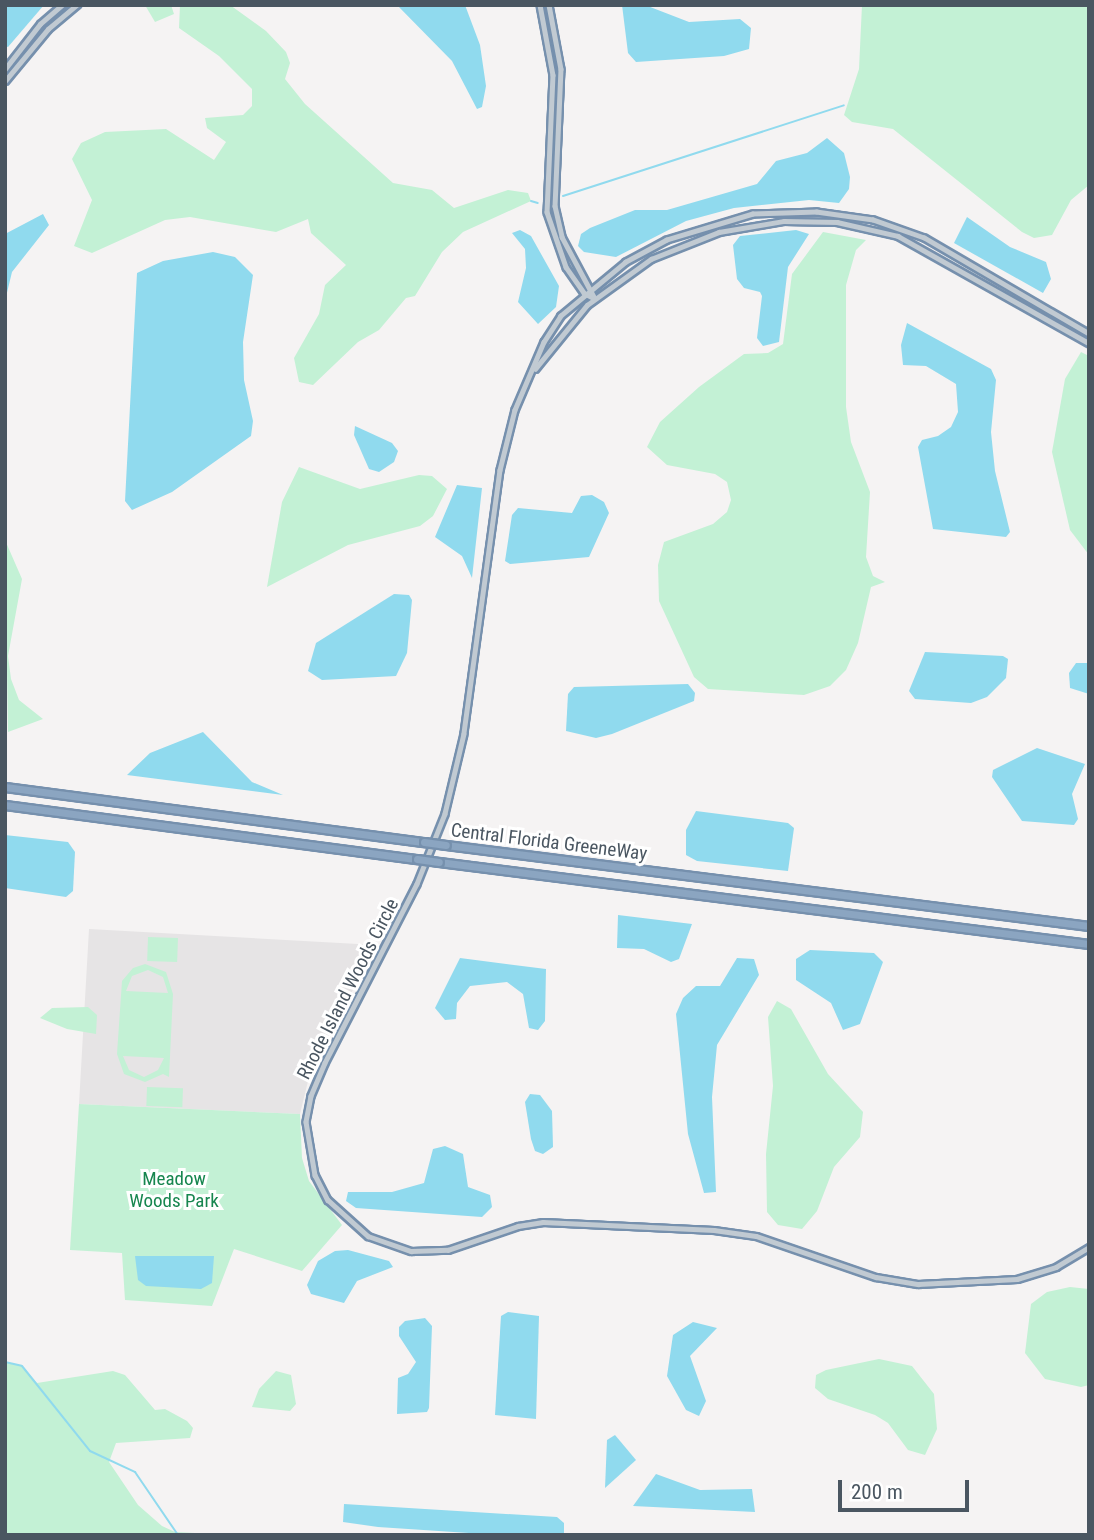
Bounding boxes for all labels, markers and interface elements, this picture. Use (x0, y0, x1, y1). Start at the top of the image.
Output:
street label: Central Florida GreeneWay (450, 819, 648, 865)
street label: Rhode Island Woods Circle (292, 895, 404, 1083)
park label: Meadow Woods Park (129, 1168, 219, 1212)
scale bar (842, 1466, 973, 1510)
text: 200 m (851, 1480, 903, 1504)

